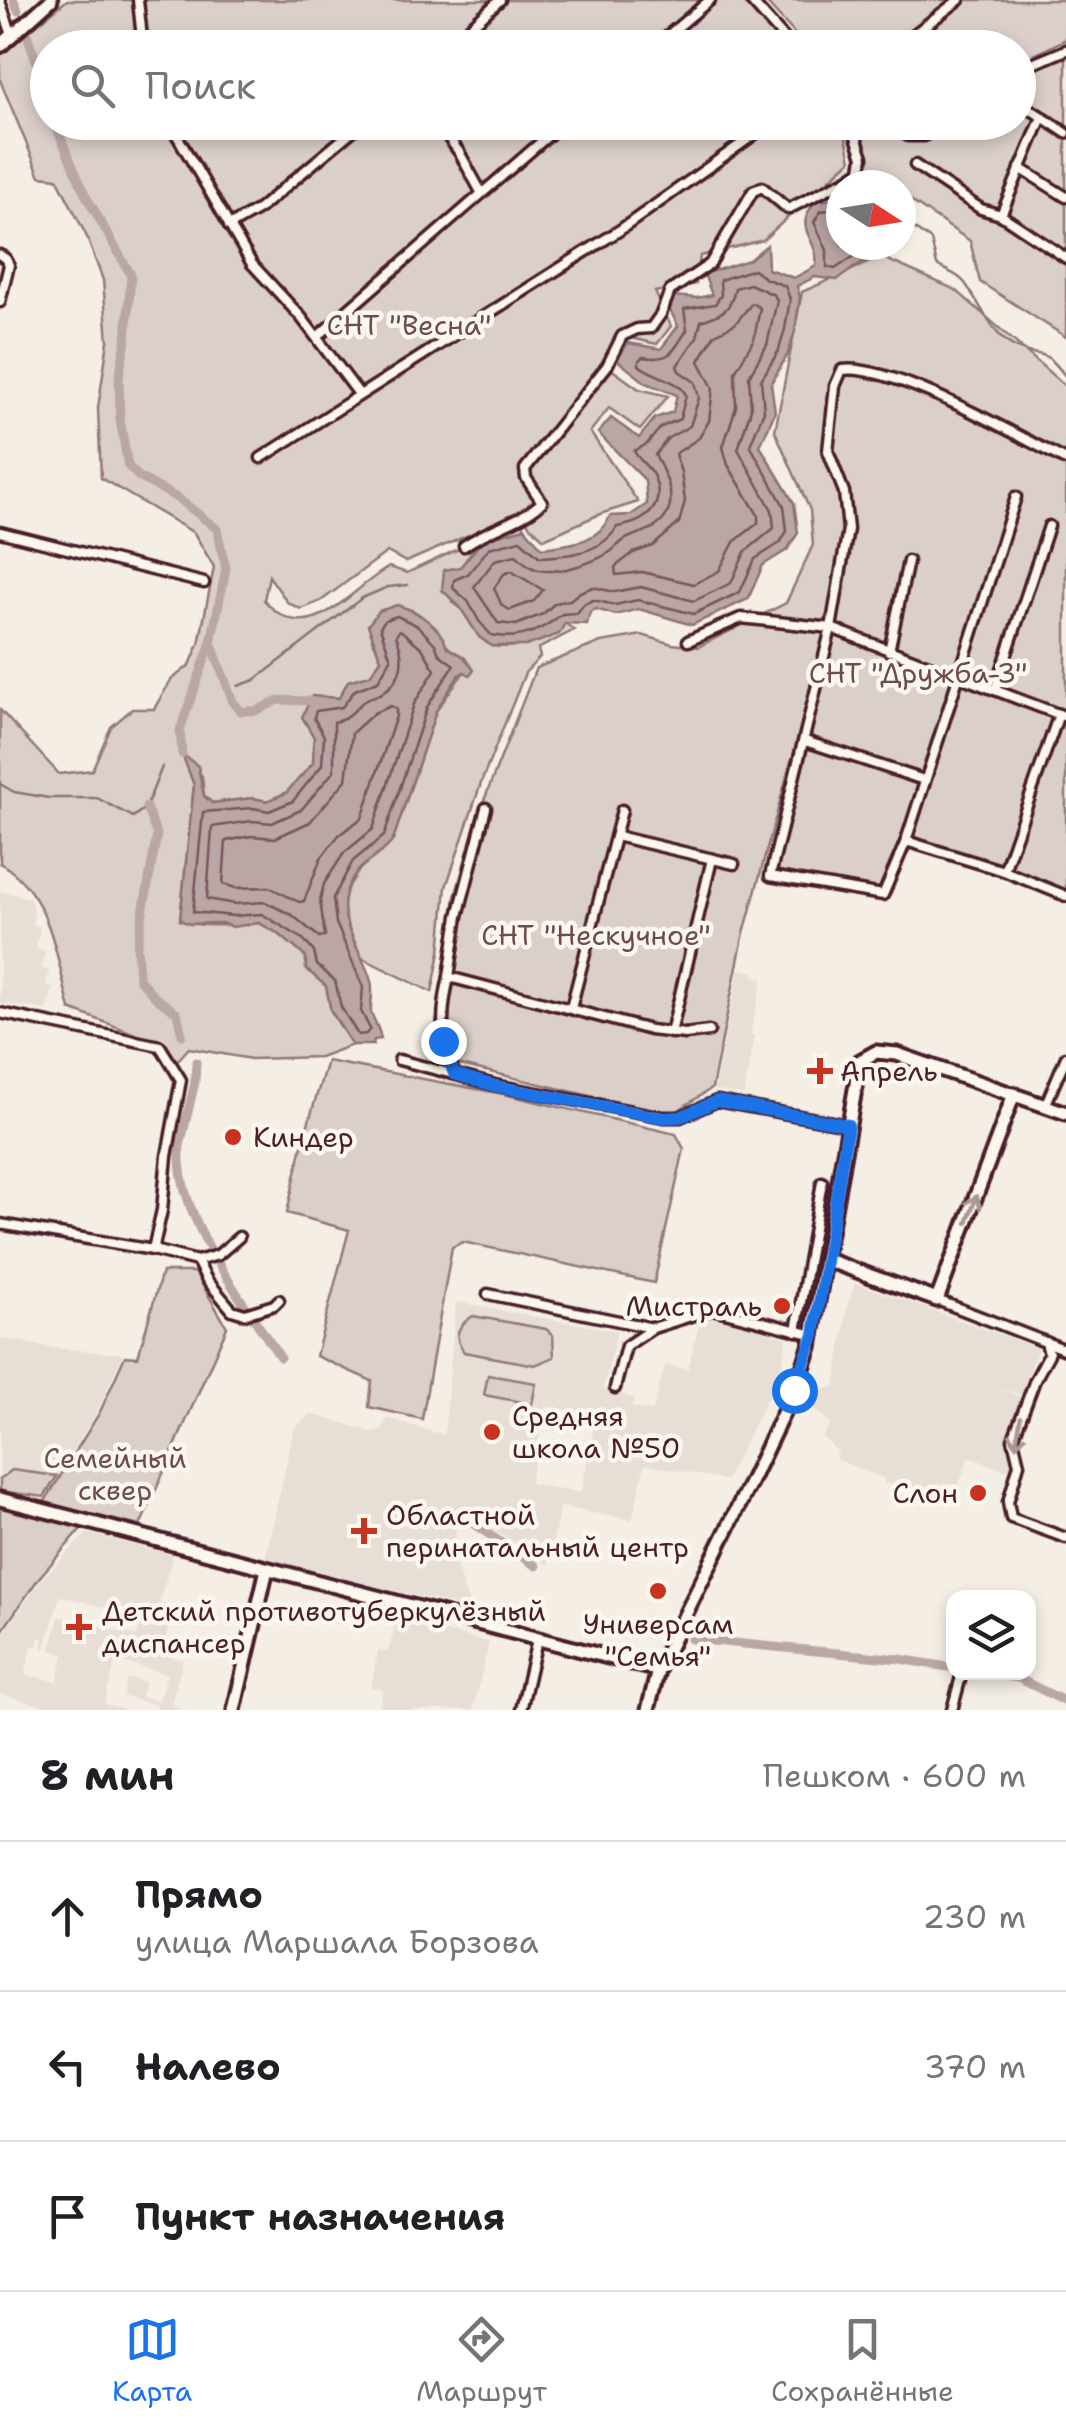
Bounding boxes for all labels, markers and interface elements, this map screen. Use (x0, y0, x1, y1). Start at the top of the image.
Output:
search box (30, 30, 1036, 140)
icon: search (65, 58, 120, 113)
text: Поиск (145, 60, 256, 111)
north arrow (826, 170, 916, 260)
park label: СНТ "Весна" (327, 306, 491, 344)
park label: СНТ "Дружба-3" (809, 654, 1027, 692)
park label: СНТ "Нескучное" (481, 916, 711, 954)
route end (421, 1019, 467, 1065)
place label: Апрель (840, 1052, 938, 1090)
marker: Апрель (809, 1060, 831, 1082)
place label: Киндер (253, 1118, 354, 1156)
marker: Киндер (222, 1126, 244, 1148)
one-way arrow (965, 1194, 983, 1226)
place label: Мистраль (626, 1287, 762, 1325)
marker: Мистраль (771, 1295, 793, 1317)
route start (772, 1368, 818, 1414)
place label: Средняя школа №50 (512, 1397, 680, 1467)
one-way arrow (1008, 1415, 1027, 1448)
marker: Средняя школа №50 (481, 1421, 503, 1443)
park label: Семейный сквер (43, 1439, 187, 1509)
place label: Слон (892, 1474, 958, 1512)
marker: Слон (967, 1482, 989, 1504)
place label: Областной перинатальный центр (386, 1496, 689, 1566)
marker: Областной перинатальный центр (351, 1518, 377, 1544)
marker: Универсам "Семья" (647, 1580, 669, 1602)
map controls (946, 1590, 1036, 1680)
button: layers (946, 1590, 1036, 1680)
place label: Детский противотуберкулёзный диспансер (102, 1592, 546, 1662)
place label: Универсам "Семья" (583, 1605, 733, 1675)
marker: Детский противотуберкулёзный диспансер (66, 1614, 92, 1640)
text: 8 мин (40, 1747, 175, 1803)
text: Пешком · 600 m (763, 1754, 1026, 1797)
text: Прямо (135, 1869, 263, 1920)
icon: ahead (40, 1889, 95, 1944)
text: 230 m (923, 1895, 1026, 1938)
text: улица Маршала Борзова (135, 1920, 539, 1963)
icon: left (40, 2039, 95, 2094)
text: Налево (135, 2041, 281, 2092)
text: 370 m (924, 2045, 1026, 2088)
icon: arrive (40, 2189, 95, 2244)
text: Пункт назначения (135, 2191, 505, 2242)
tab: Карта (112, 2312, 192, 2410)
tab: Маршрут (416, 2312, 547, 2410)
tab: Сохранённые (771, 2312, 954, 2410)

